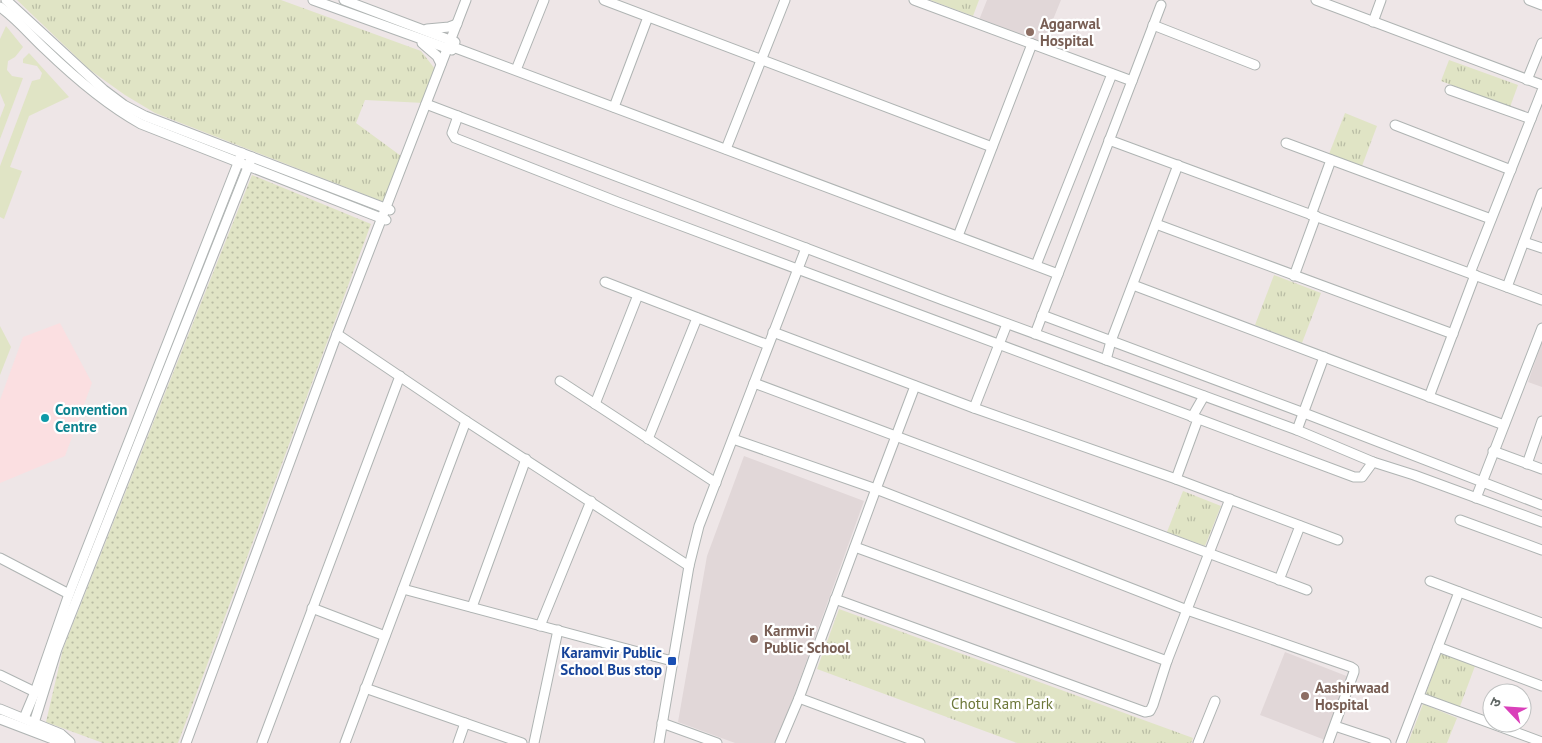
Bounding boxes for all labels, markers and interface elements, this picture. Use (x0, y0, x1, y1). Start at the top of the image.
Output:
place label: Aggarwal Hospital (1040, 14, 1101, 50)
marker: Aggarwal Hospital (1024, 26, 1036, 38)
place label: Convention Centre (55, 400, 127, 436)
marker: Convention Centre (39, 412, 51, 424)
place label: Karmvir Public School (764, 621, 850, 657)
marker: Karmvir Public School (748, 633, 760, 645)
place label: Karamvir Public School Bus stop (560, 643, 662, 679)
marker: Karamvir Public School Bus stop (666, 655, 678, 667)
place label: Aashirwaad Hospital (1315, 678, 1389, 714)
north arrow (1482, 683, 1532, 733)
marker: Aashirwaad Hospital (1299, 690, 1311, 702)
park label: Chotu Ram Park (951, 694, 1054, 713)
text: उ (1485, 694, 1505, 710)

